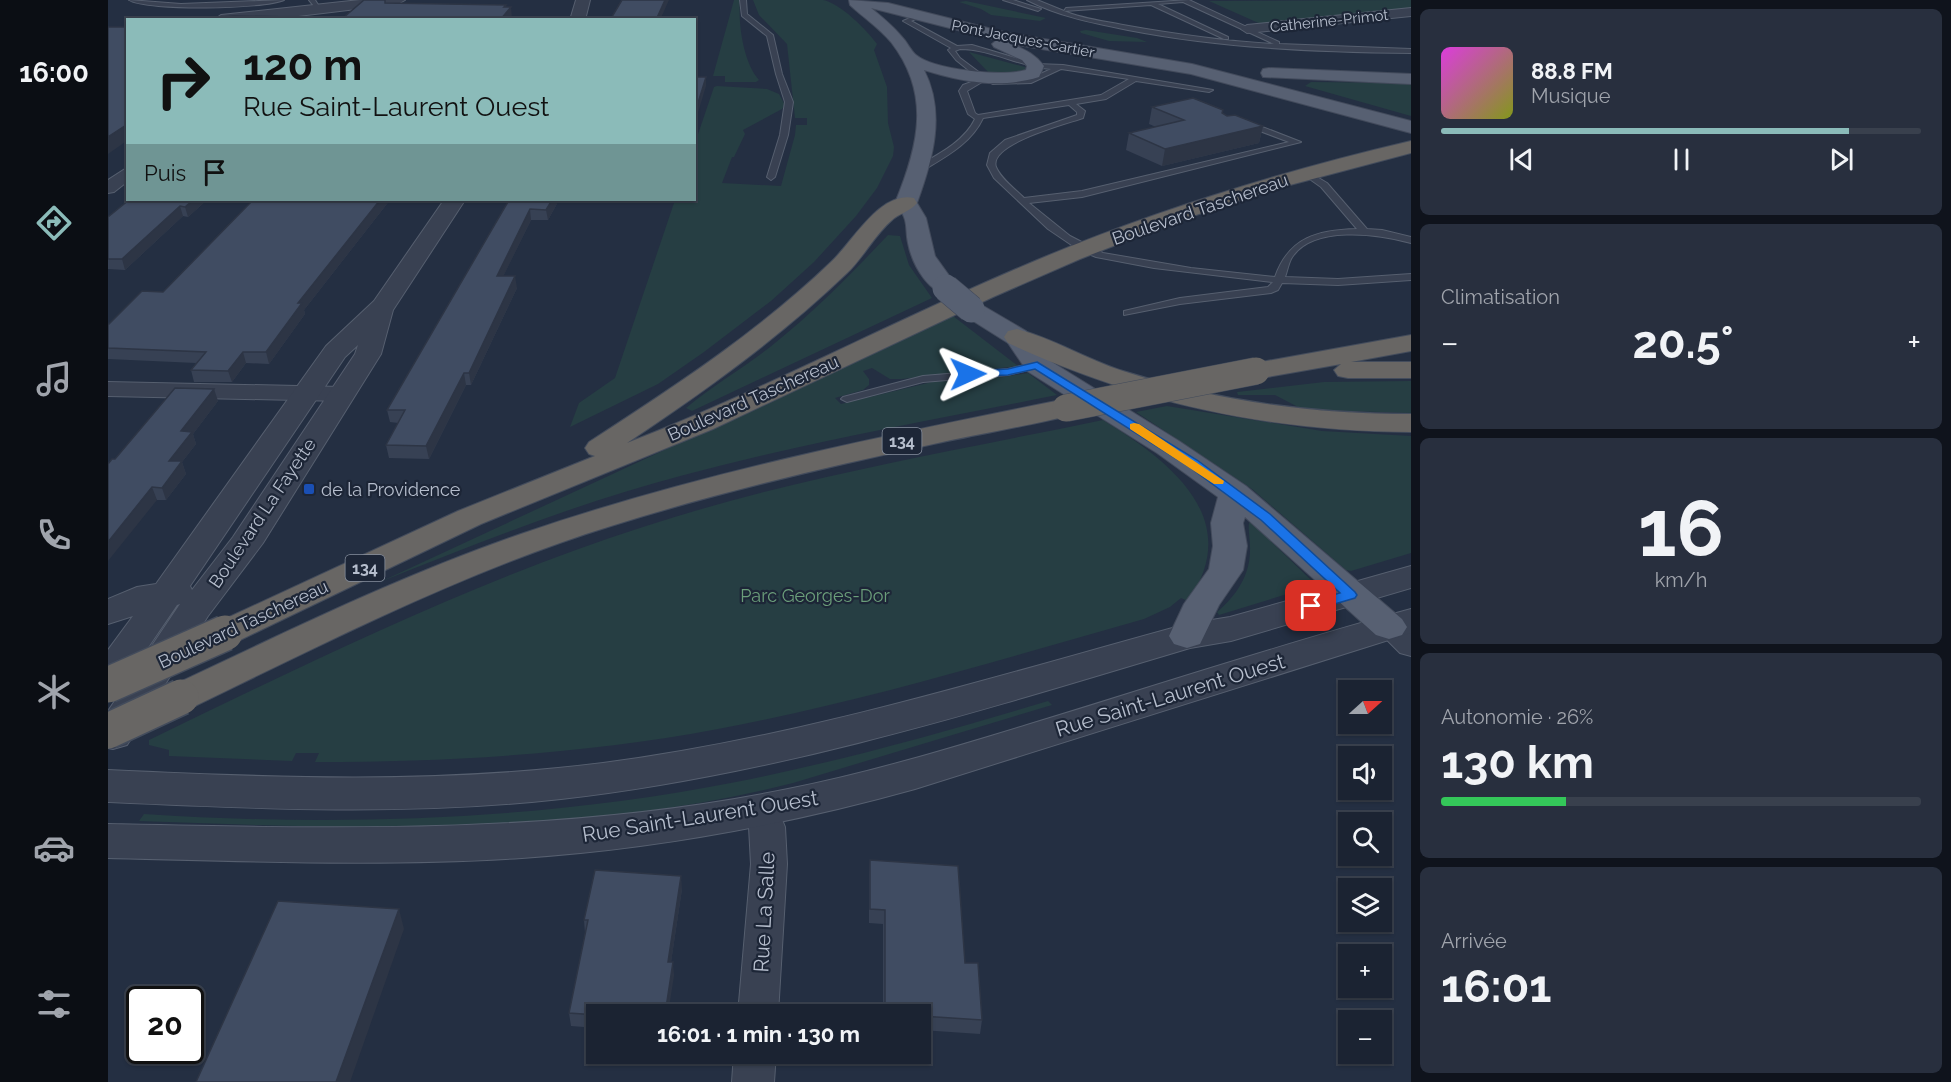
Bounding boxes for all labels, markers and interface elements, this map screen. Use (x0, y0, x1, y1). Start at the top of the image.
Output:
street label: Catherine-Primot (1269, 6, 1389, 36)
street label: Pont Jacques-Cartier (950, 16, 1097, 62)
text: 120 m (243, 41, 362, 90)
icon: right (144, 42, 222, 120)
text: 16:00 (19, 57, 89, 88)
text: 88.8 FM (1531, 58, 1613, 84)
text: Musique (1531, 84, 1610, 108)
text: Rue Saint-Laurent Ouest (243, 91, 549, 122)
icon: previous (1505, 143, 1538, 176)
icon: pause (1665, 143, 1698, 176)
icon: next (1825, 143, 1858, 176)
icon: arrive (198, 156, 231, 189)
text: Puis (144, 160, 186, 186)
street label: Boulevard Taschereau (1109, 169, 1291, 249)
icon: directions (33, 202, 75, 244)
text: Climatisation (1441, 285, 1560, 309)
text: 20.5° (1633, 316, 1733, 369)
text: − (1441, 323, 1459, 362)
text: + (1907, 323, 1921, 362)
position arrow (936, 342, 1000, 406)
street label: Boulevard Taschereau (664, 351, 842, 445)
icon: music (33, 358, 75, 400)
road number: 134 (882, 428, 922, 454)
street label: Boulevard La Fayette (204, 434, 320, 592)
place label: de la Providence (321, 479, 461, 500)
marker: de la Providence (302, 482, 316, 496)
text: 16 (1638, 483, 1724, 574)
icon: phone (33, 514, 75, 556)
road number: 134 (346, 555, 384, 581)
text: km/h (1655, 568, 1707, 592)
street label: Boulevard Taschereau (155, 575, 331, 673)
pin (1285, 580, 1336, 631)
park label: Parc Georges-Dor (740, 585, 890, 606)
icon: arrive (1294, 589, 1327, 622)
street label: Rue Saint-Laurent Ouest (1052, 648, 1288, 742)
icon: climate (33, 671, 75, 713)
north arrow (1338, 680, 1392, 734)
map controls (1338, 680, 1392, 1064)
text: Autonomie · 26% (1441, 705, 1593, 729)
text: 130 km (1441, 736, 1594, 789)
button: sound (1338, 746, 1392, 800)
street label: Rue Saint-Laurent Ouest (580, 785, 820, 847)
button: search (1338, 812, 1392, 866)
icon: car (33, 827, 75, 869)
street label: Rue La Salle (748, 851, 780, 973)
button: layers (1338, 878, 1392, 932)
text: Arrivée (1441, 929, 1507, 953)
button: + (1338, 944, 1392, 998)
text: 16:01 (1441, 960, 1552, 1013)
icon: filters (33, 983, 75, 1025)
speed limit sign: 20 (126, 986, 204, 1064)
button: − (1338, 1010, 1392, 1064)
text: 16:01 · 1 min · 130 m (657, 1021, 860, 1047)

